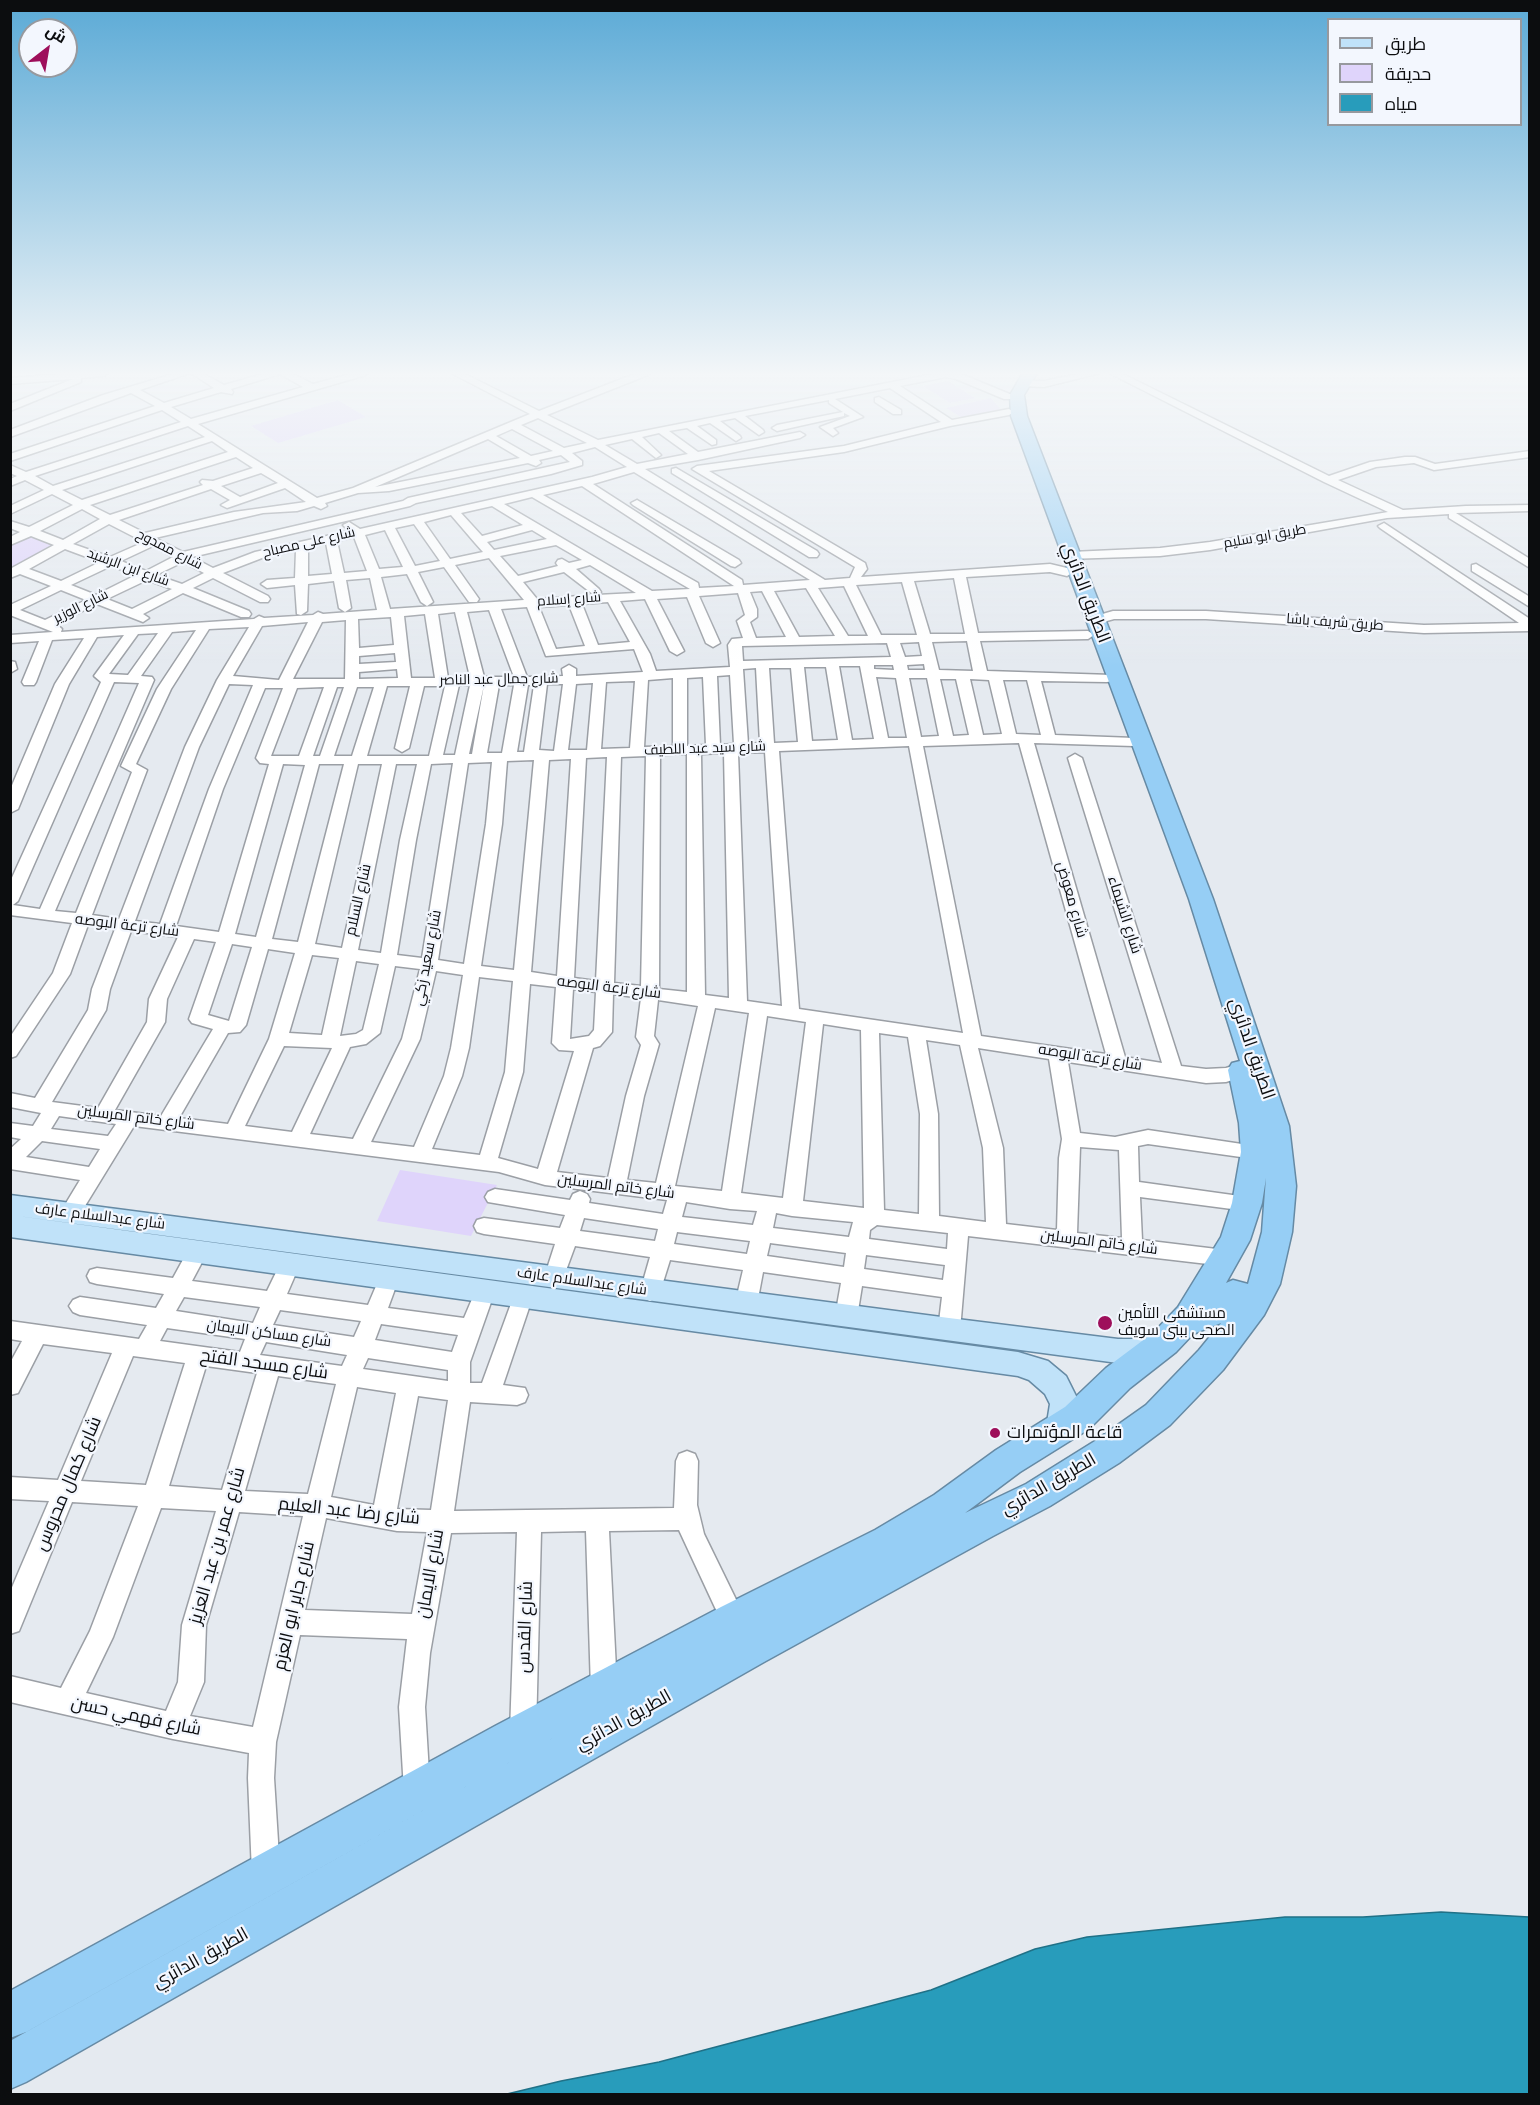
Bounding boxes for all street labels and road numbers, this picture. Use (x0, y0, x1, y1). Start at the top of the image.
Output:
street label: طريق ابو سليم (1222, 521, 1308, 553)
street label: شارع على مصباح (261, 524, 357, 562)
street label: شارع ممدوح (133, 526, 205, 574)
street label: الطريق الدائري (1056, 540, 1114, 646)
street label: شارع ابن الرشيد (85, 545, 171, 591)
street label: شارع الوزير (51, 587, 111, 627)
street label: شارع إسلام (536, 589, 602, 611)
street label: طريق شريف باشا (1286, 611, 1384, 635)
street label: شارع جمال عبد الناصر (439, 671, 559, 689)
street label: شارع سيد عبد اللطيف (644, 738, 766, 760)
street label: شارع معوض (1052, 860, 1090, 940)
street label: شارع السلام (342, 862, 376, 938)
street label: شارع الشيماء (1103, 874, 1145, 956)
street label: شارع سعيد زكي (410, 908, 446, 1008)
street label: شارع ترعة البوصه (74, 911, 180, 941)
street label: شارع ترعة البوصه (556, 973, 662, 1003)
street label: الطريق الدائري (1224, 995, 1278, 1103)
street label: شارع ترعة البوصه (1037, 1041, 1143, 1075)
street label: شارع خاتم المرسلين (76, 1102, 196, 1134)
street label: شارع خاتم المرسلين (556, 1171, 676, 1203)
street label: شارع عبدالسلام عارف (34, 1200, 166, 1234)
street label: شارع خاتم المرسلين (1039, 1227, 1159, 1259)
street label: شارع عبدالسلام عارف (516, 1264, 648, 1300)
street label: شارع مساكن الايمان (206, 1316, 332, 1352)
street label: شارع مسجد الفتح (199, 1345, 329, 1385)
street label: شارع كمال محروس (31, 1414, 107, 1554)
street label: الطريق الدائري (998, 1449, 1100, 1521)
street label: شارع عمر بن عبد العزيز (185, 1465, 251, 1627)
street label: شارع رضا عبد العليم (277, 1494, 421, 1530)
street label: شارع الايمان (413, 1528, 449, 1620)
street label: شارع جابر ابو العزم (270, 1539, 320, 1673)
street label: شارع القدس (514, 1581, 538, 1673)
street label: الطريق الدائري (572, 1686, 676, 1756)
street label: شارع فهمي حسن (69, 1693, 203, 1741)
street label: الطريق الدائري (149, 1924, 253, 1994)

